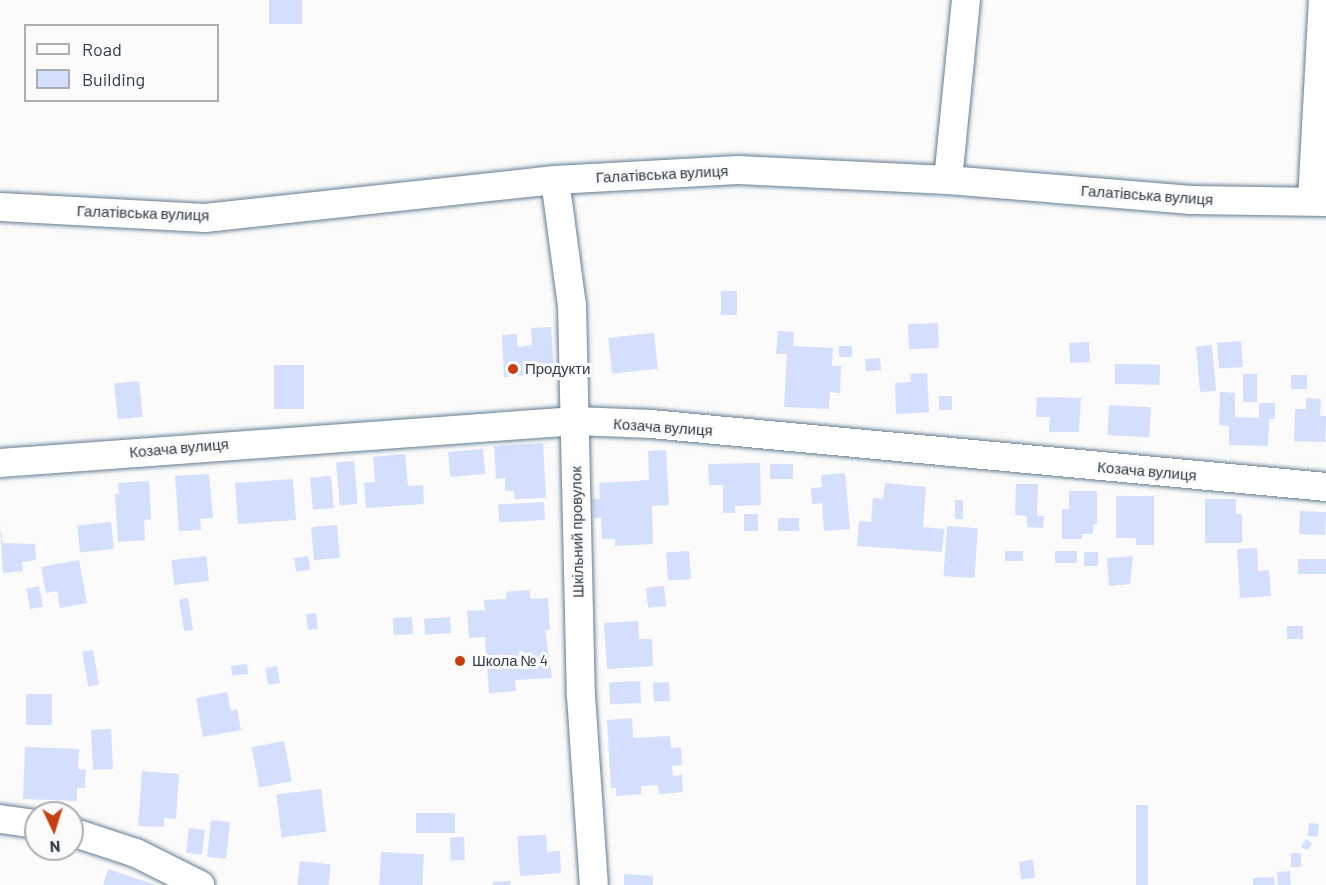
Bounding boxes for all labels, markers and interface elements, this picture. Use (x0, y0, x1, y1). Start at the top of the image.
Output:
legend (24, 24, 219, 102)
text: Road (82, 38, 122, 60)
text: Building (82, 68, 145, 90)
street label: Галатівська вулиця (595, 162, 729, 186)
street label: Галатівська вулиця (1080, 181, 1214, 209)
street label: Галатівська вулиця (76, 202, 210, 224)
place label: Продукти (525, 360, 590, 378)
marker: Продукти (506, 362, 520, 376)
street label: Козача вулиця (613, 415, 713, 439)
street label: Козача вулиця (129, 435, 229, 461)
street label: Козача вулиця (1097, 458, 1197, 484)
street label: Шкільний провулок (567, 466, 587, 598)
place label: Школа № 4 (472, 652, 548, 670)
marker: Школа № 4 (453, 654, 467, 668)
north arrow (24, 801, 84, 861)
text: N (49, 838, 61, 857)

